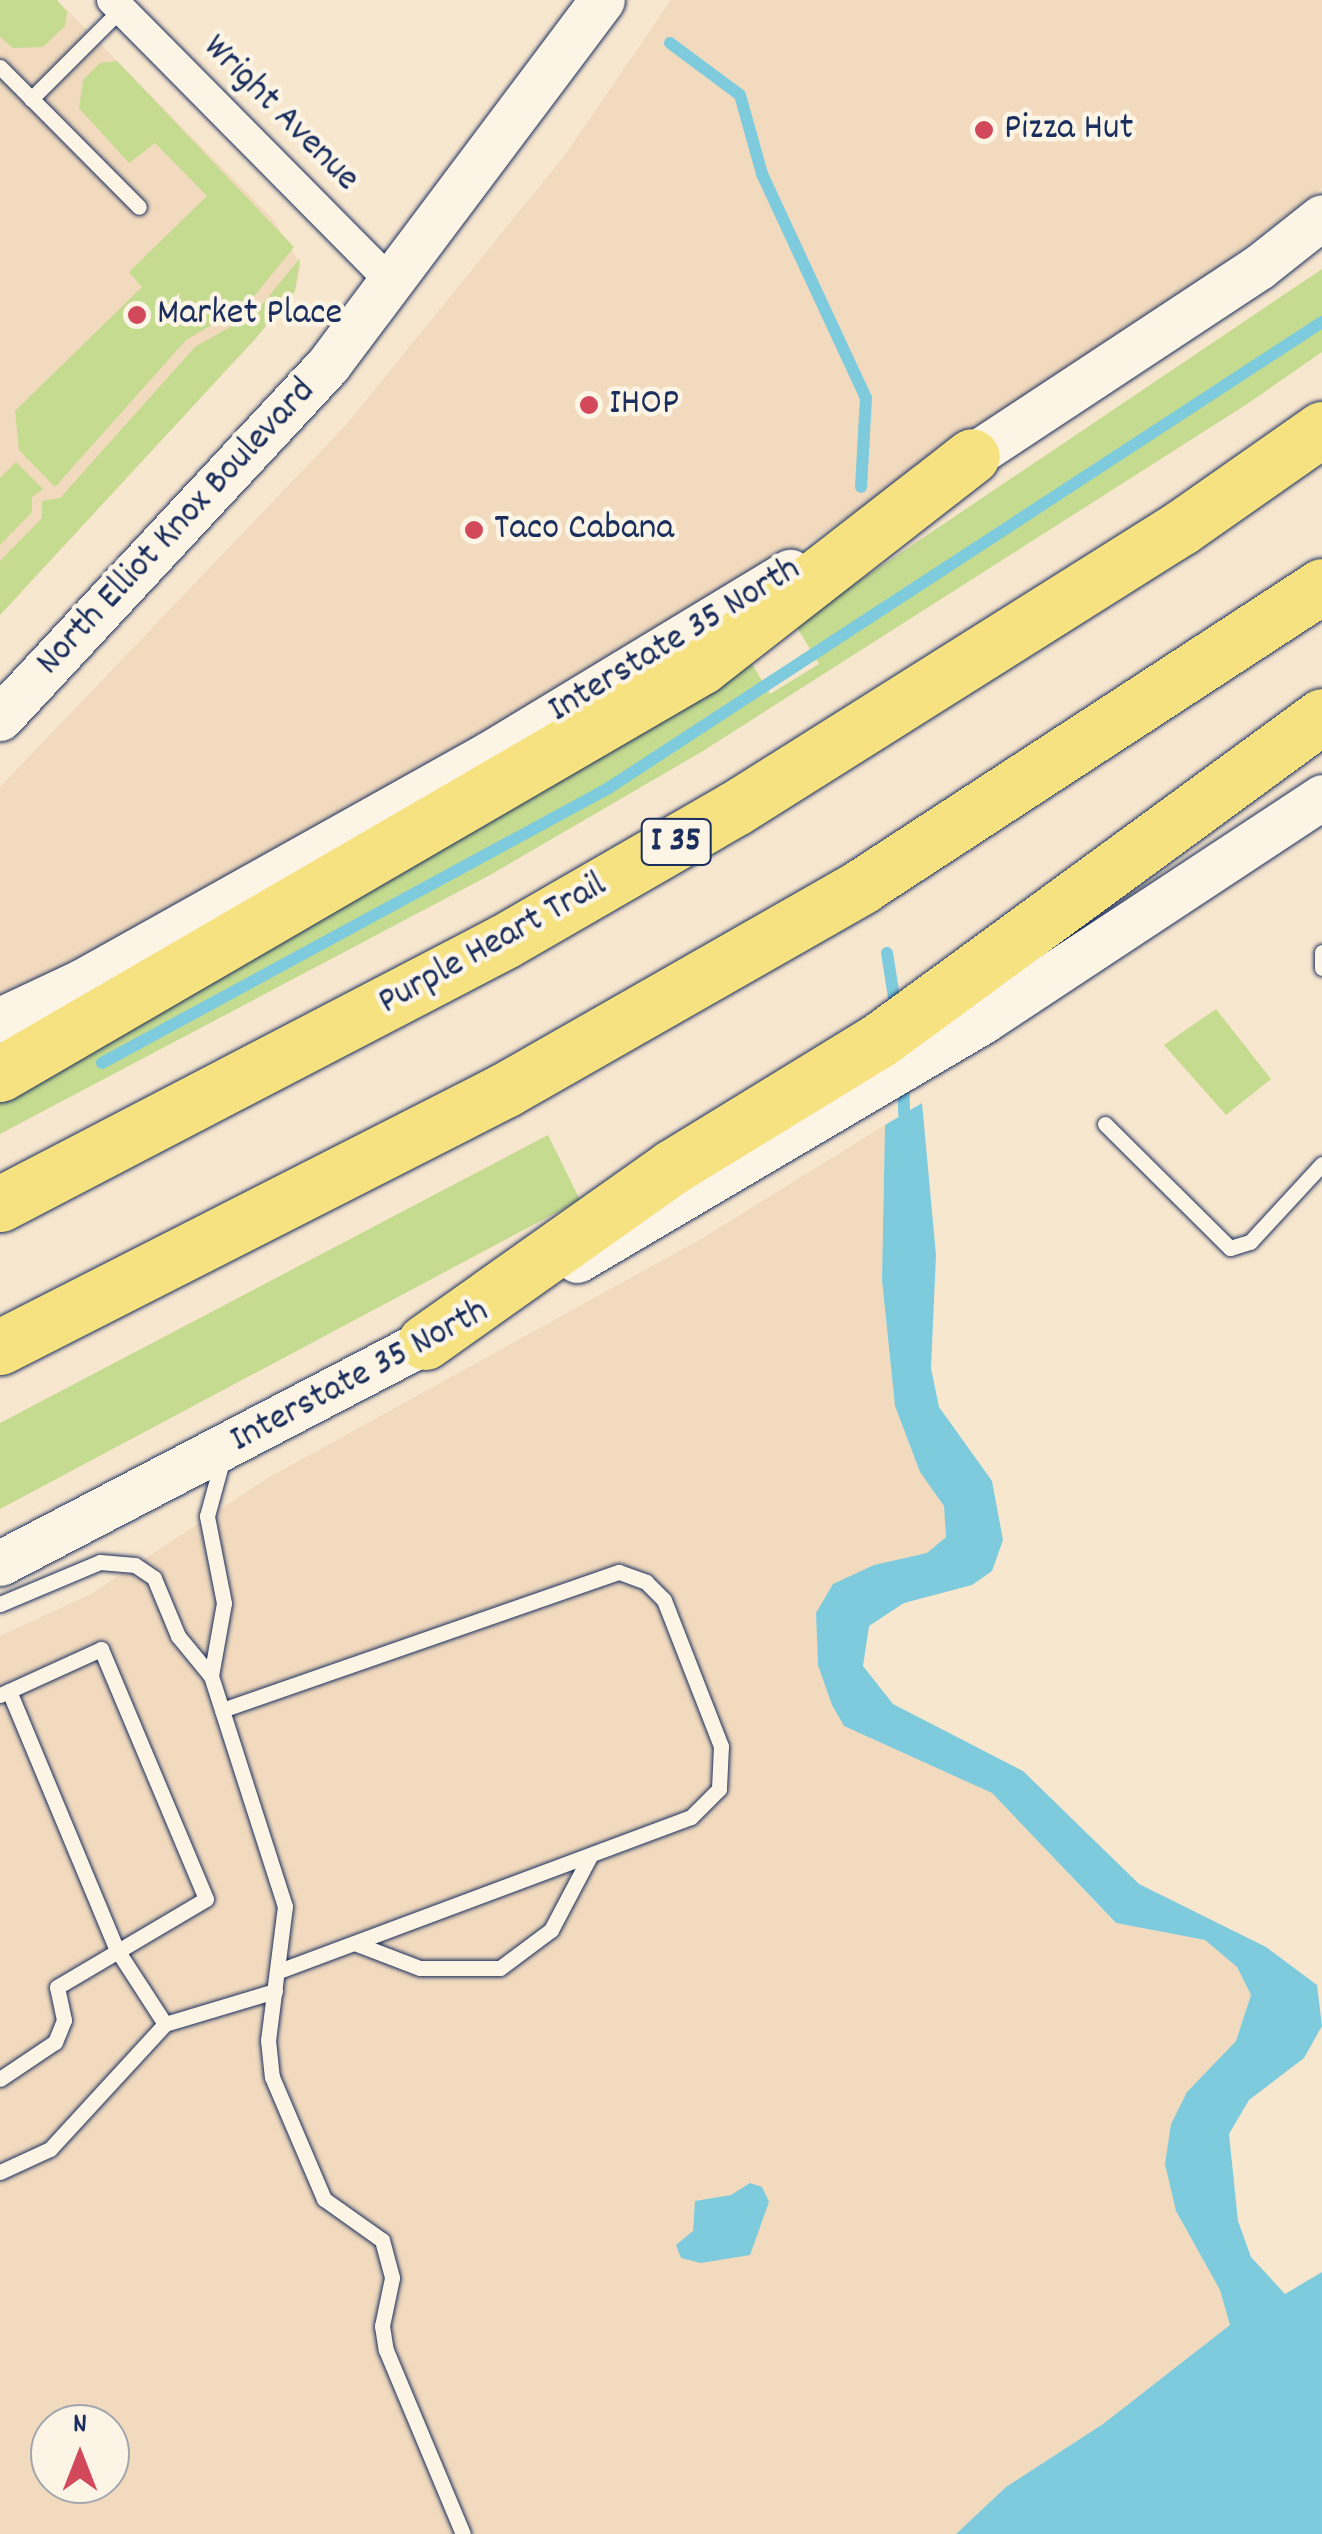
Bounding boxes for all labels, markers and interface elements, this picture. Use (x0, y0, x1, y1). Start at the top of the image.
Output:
street label: Wright Avenue (192, 26, 368, 202)
place label: Pizza Hut (1004, 107, 1133, 153)
marker: Pizza Hut (973, 119, 995, 141)
place label: Market Place (157, 292, 342, 338)
marker: Market Place (126, 304, 148, 326)
street label: North Elliot Knox Boulevard (28, 370, 326, 686)
place label: IHOP (609, 382, 679, 428)
marker: IHOP (578, 394, 600, 416)
place label: Taco Cabana (494, 507, 674, 553)
marker: Taco Cabana (463, 519, 485, 541)
street label: Interstate 35 North (541, 548, 809, 734)
road number: I 35 (638, 812, 714, 872)
street label: Purple Heart Trail (371, 864, 615, 1026)
street label: Interstate 35 North (223, 1290, 497, 1464)
north arrow (30, 2404, 130, 2504)
text: N (73, 2406, 87, 2446)

